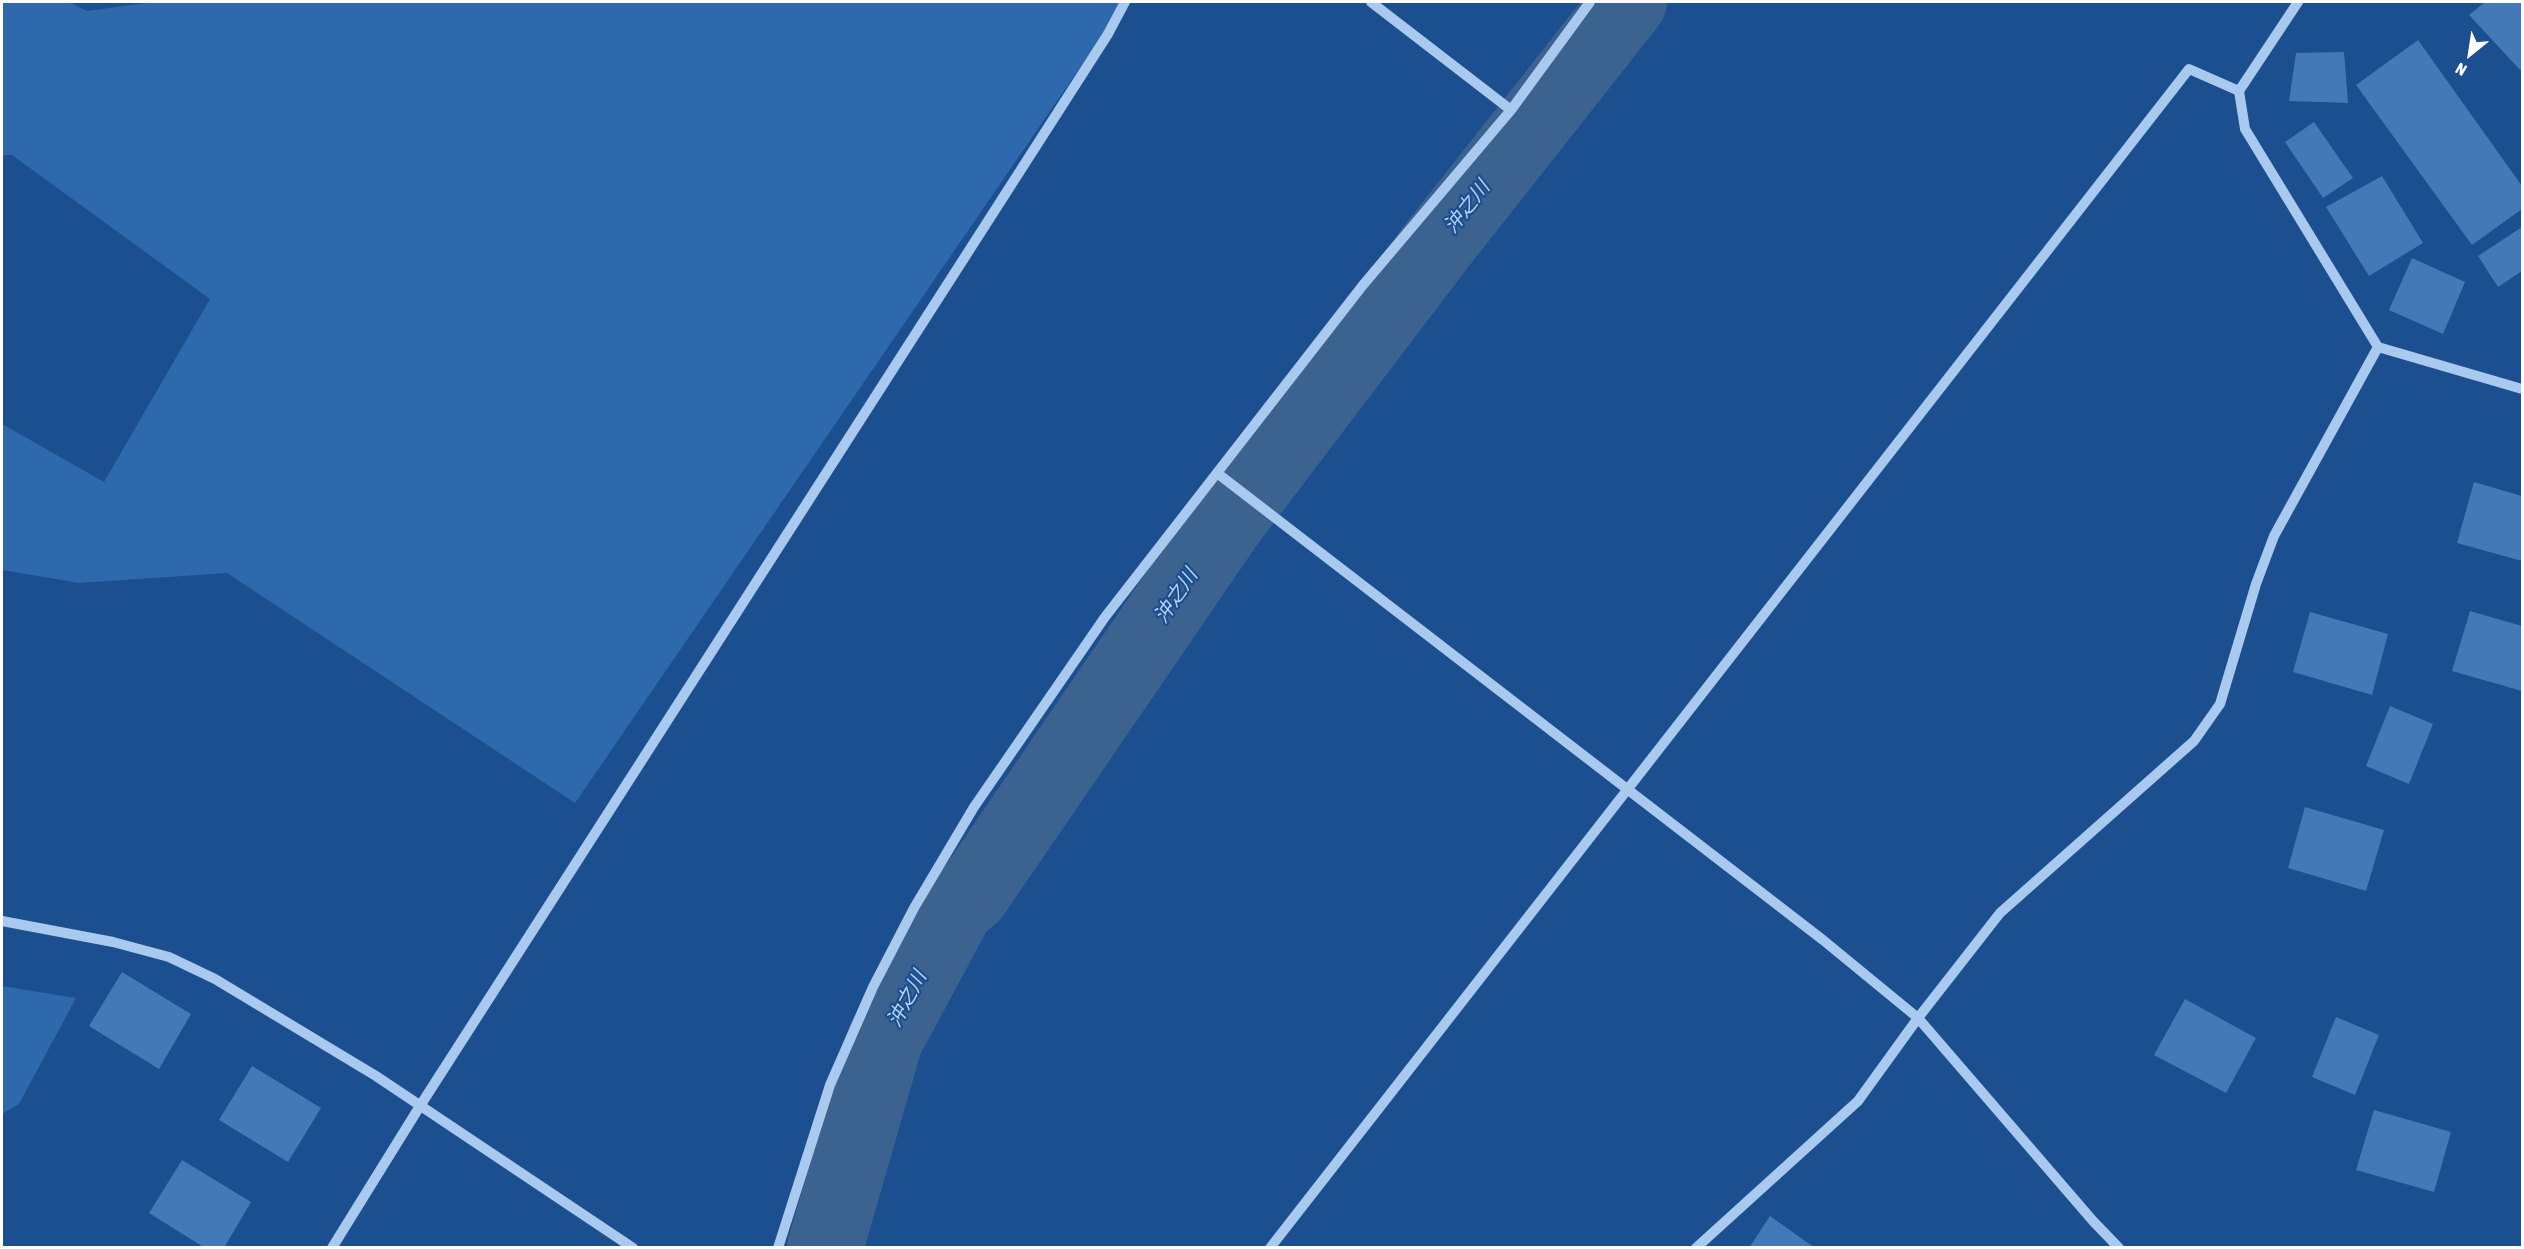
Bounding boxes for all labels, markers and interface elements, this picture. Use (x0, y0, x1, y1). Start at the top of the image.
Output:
north arrow (2440, 24, 2500, 84)
text: N (2452, 59, 2470, 80)
water label: 沖之川 (1439, 176, 1495, 238)
water label: 沖之川 (1149, 564, 1203, 628)
water label: 沖之川 (882, 967, 932, 1031)

